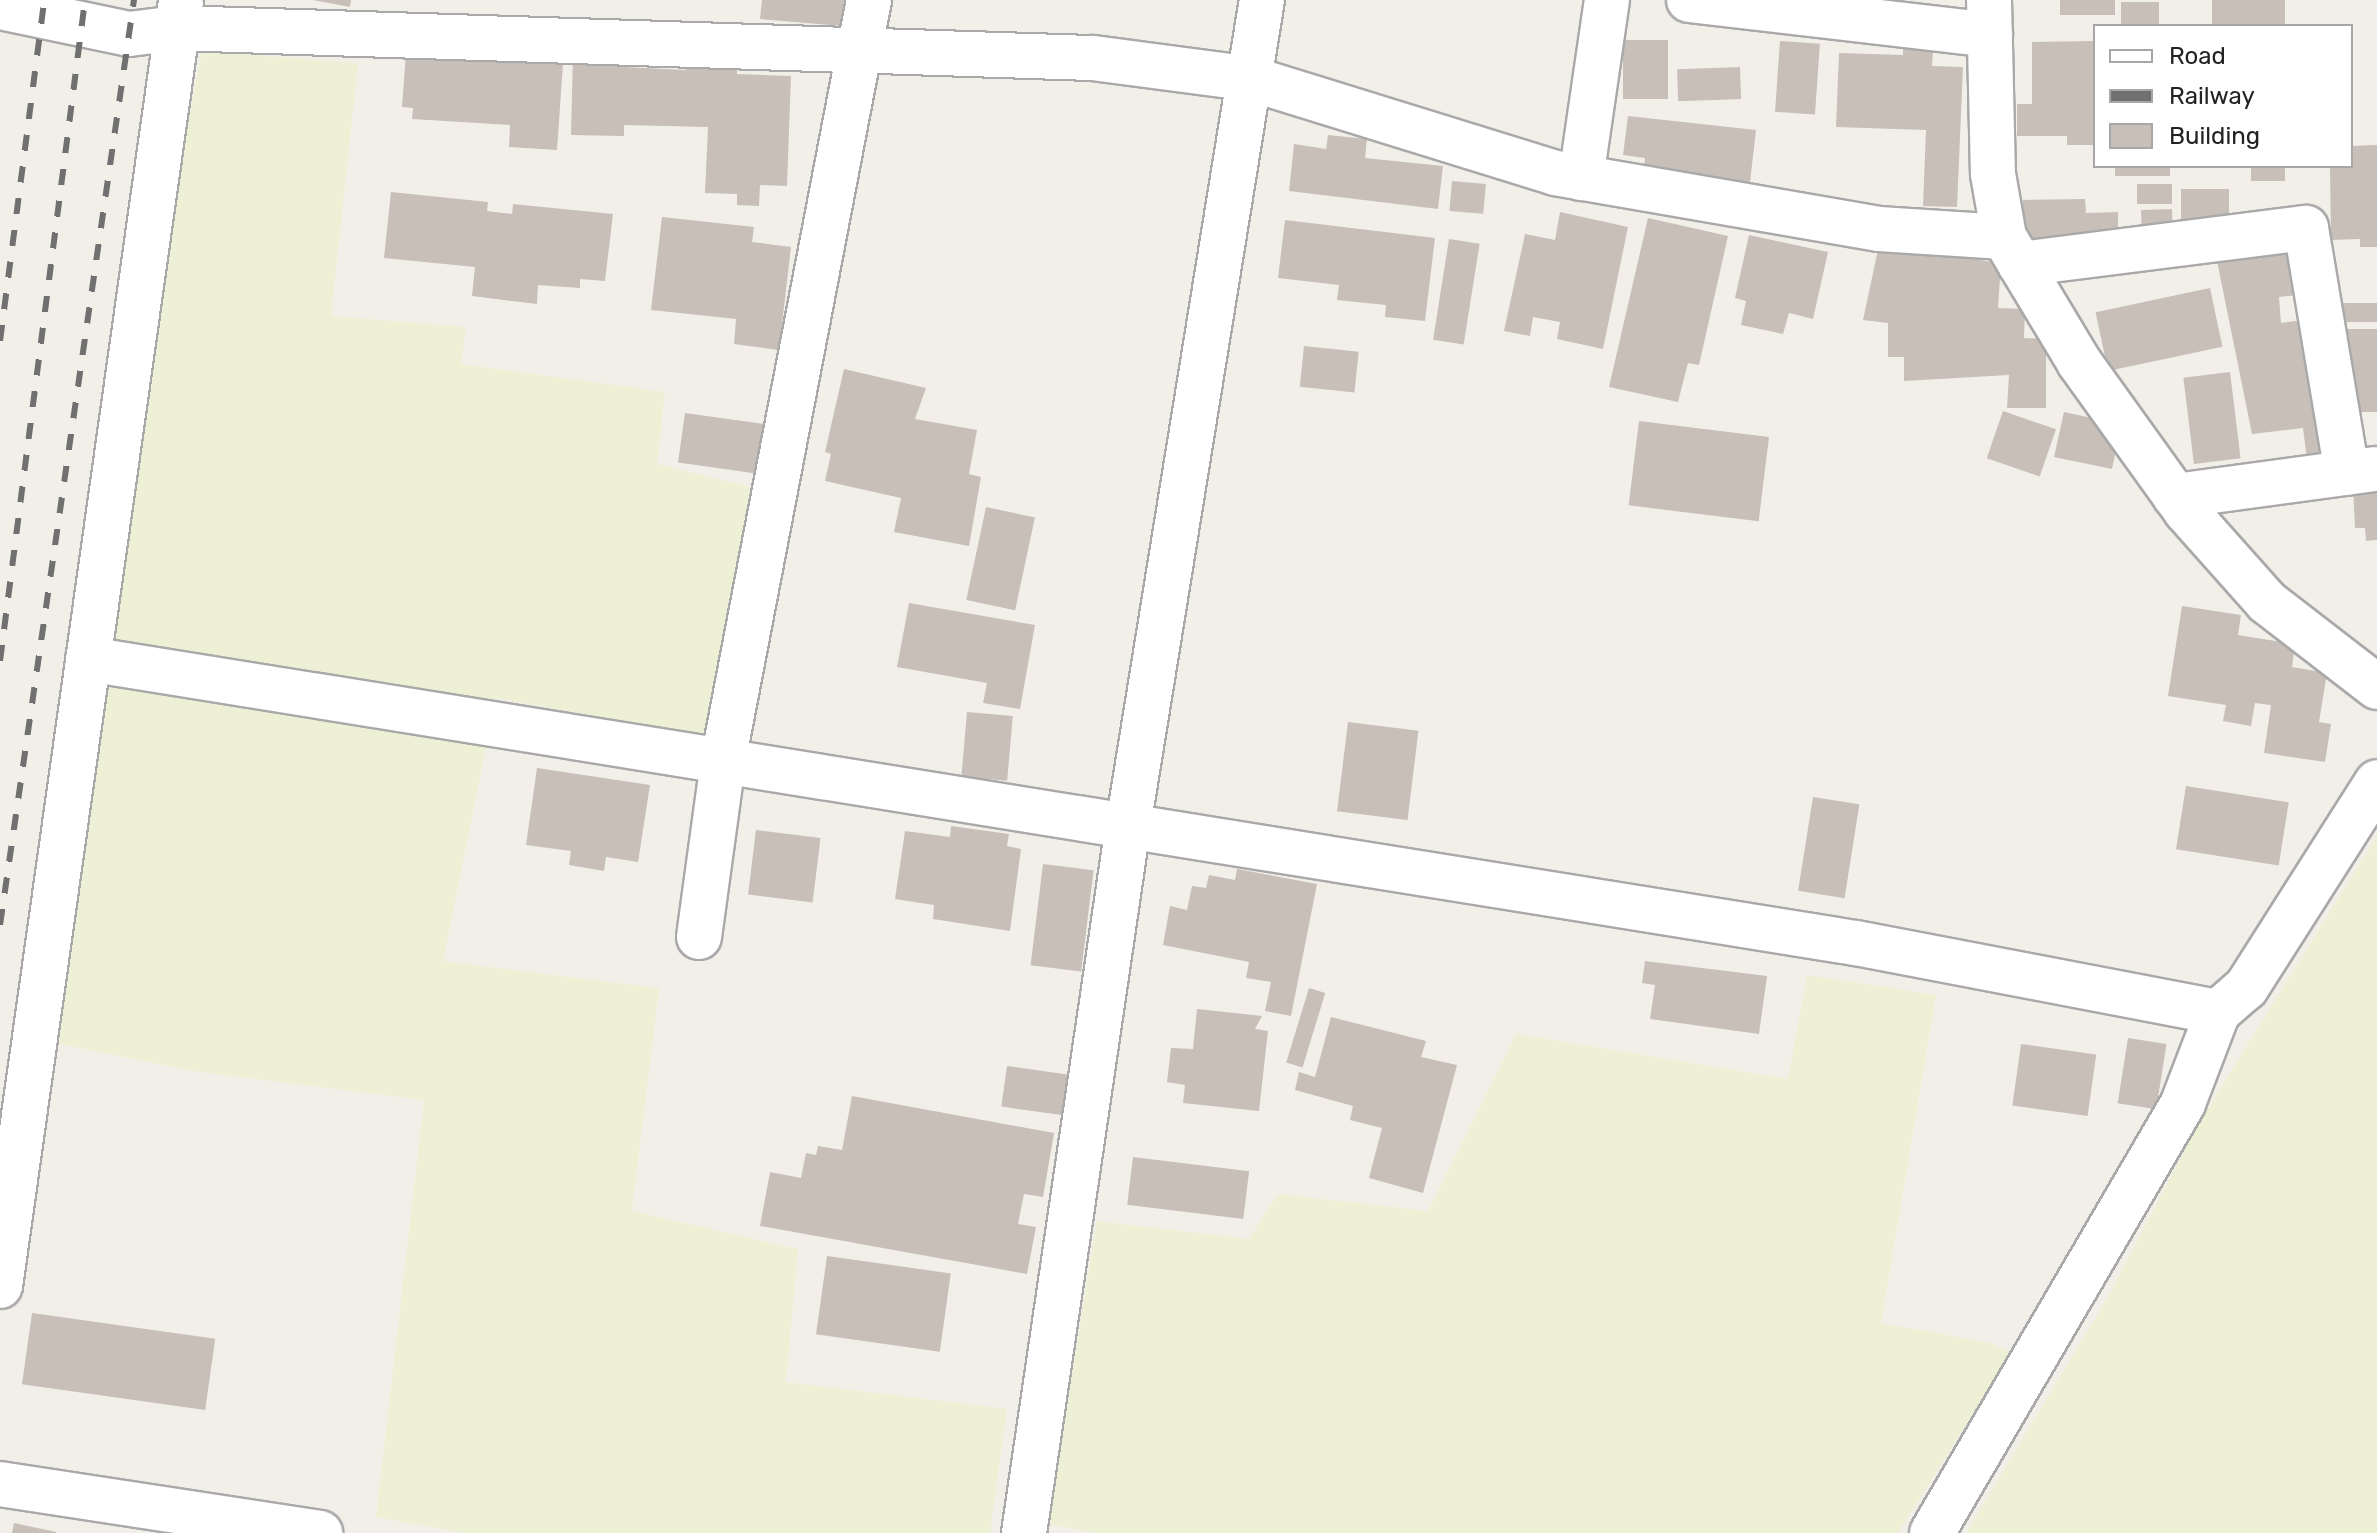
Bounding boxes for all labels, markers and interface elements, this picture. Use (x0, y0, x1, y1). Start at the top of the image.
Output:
legend (2093, 24, 2353, 168)
text: Road (2169, 42, 2226, 70)
text: Railway (2169, 82, 2255, 110)
text: Building (2169, 122, 2260, 150)

